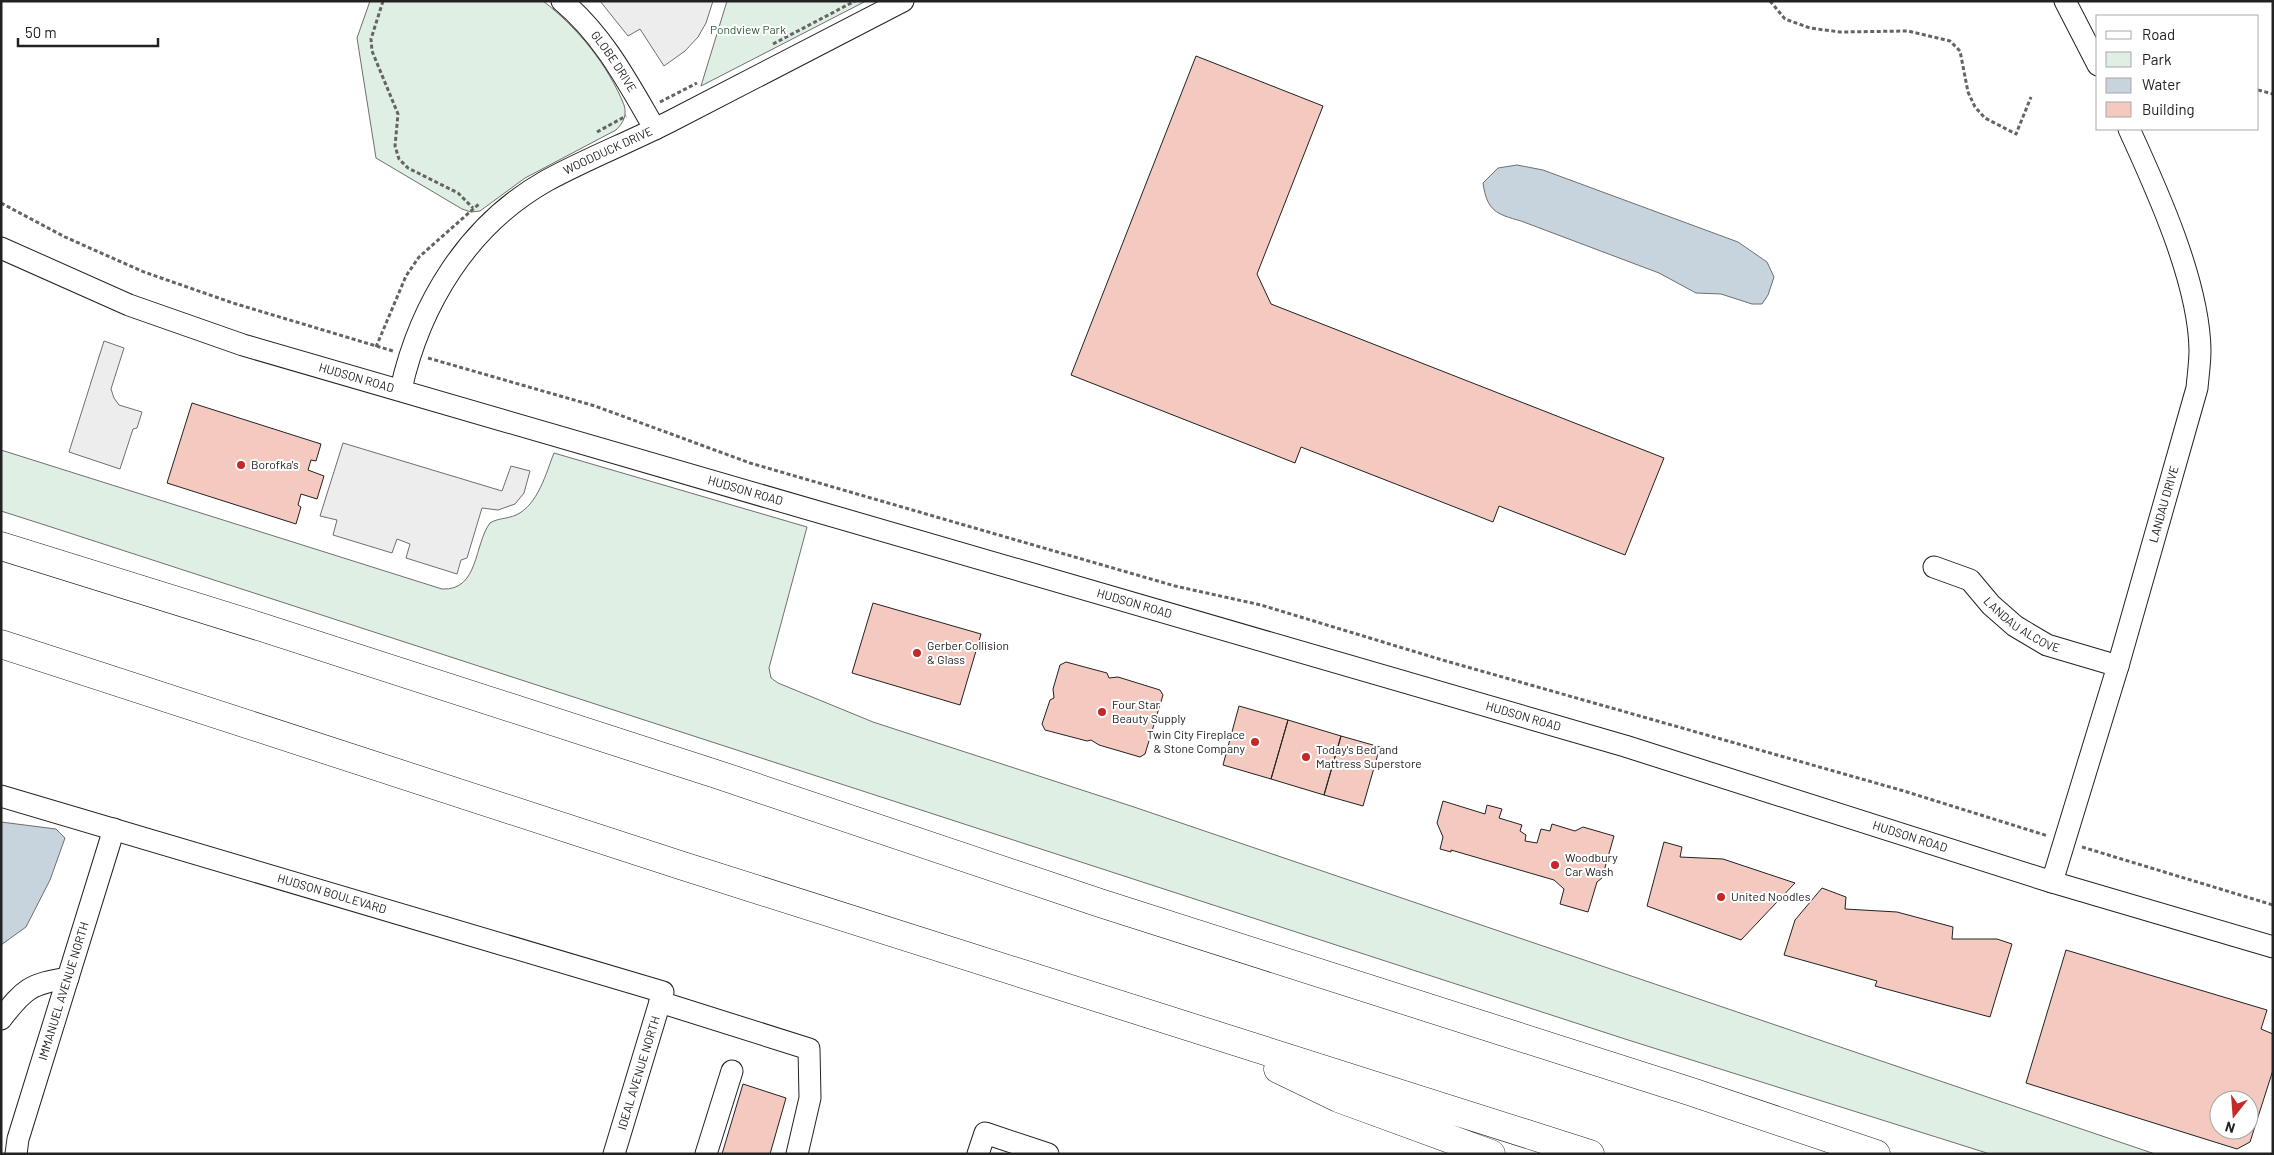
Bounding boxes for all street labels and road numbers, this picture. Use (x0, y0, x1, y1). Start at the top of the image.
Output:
street label: GLOBE DRIVE (589, 28, 640, 94)
street label: WOODDUCK DRIVE (561, 123, 654, 177)
street label: HUDSON ROAD (317, 359, 396, 394)
street label: LANDAU DRIVE (2145, 464, 2181, 544)
street label: HUDSON ROAD (706, 472, 785, 507)
street label: HUDSON ROAD (1095, 585, 1174, 620)
street label: LANDAU ALCOVE (1981, 594, 2062, 654)
street label: HUDSON ROAD (1484, 698, 1563, 733)
street label: HUDSON ROAD (1871, 817, 1949, 854)
street label: HUDSON BOULEVARD (276, 870, 388, 916)
street label: IMMANUEL AVENUE NORTH (35, 920, 91, 1062)
street label: IDEAL AVENUE NORTH (614, 1014, 662, 1131)

